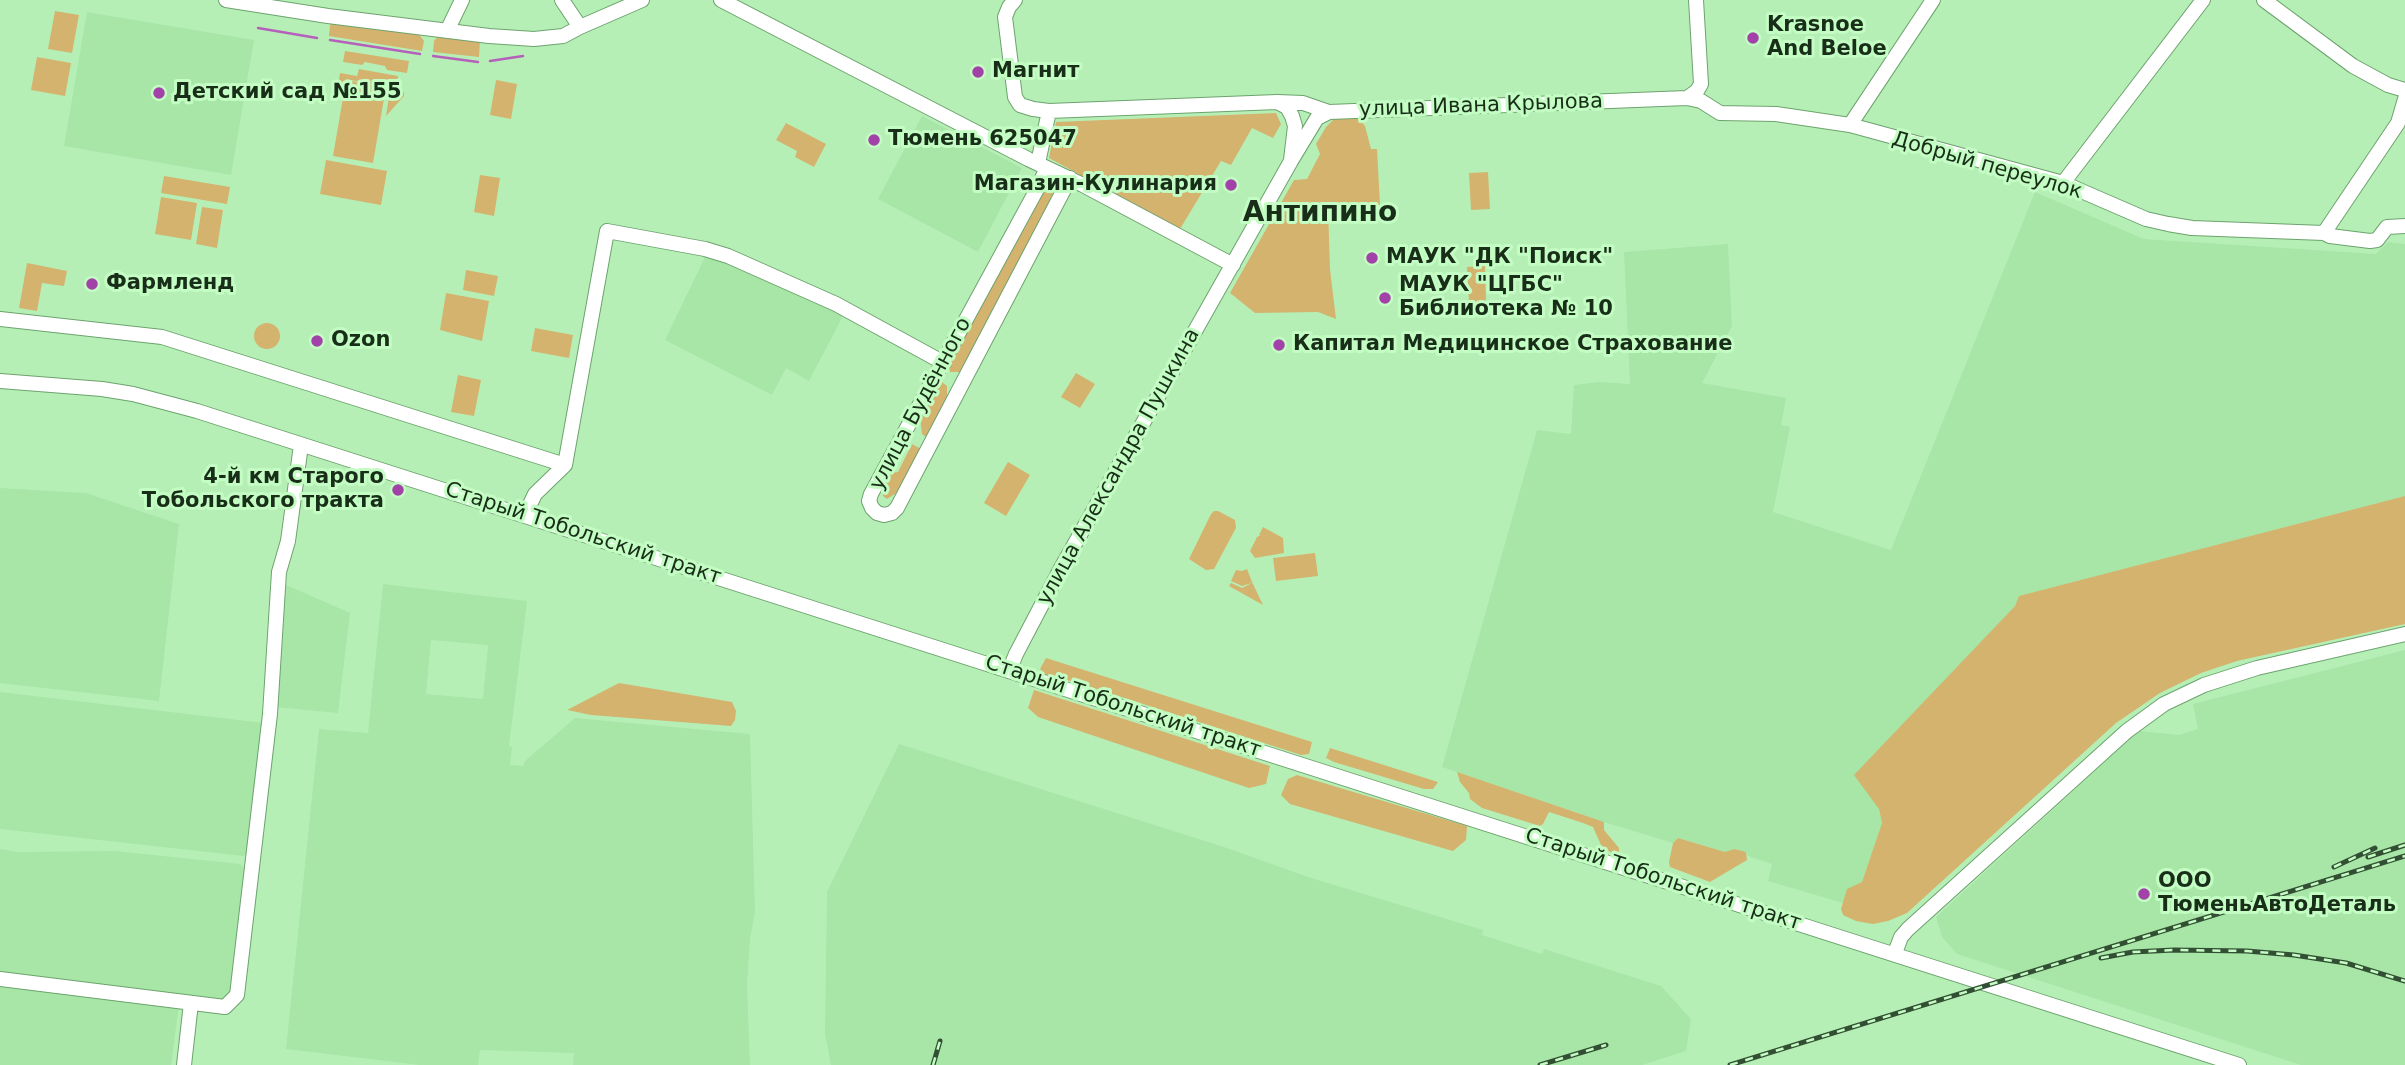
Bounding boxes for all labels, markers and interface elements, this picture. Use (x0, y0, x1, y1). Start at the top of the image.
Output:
place label: Krasnoe And Beloe (1767, 13, 1887, 63)
marker: Krasnoe And Beloe (1745, 30, 1761, 46)
place label: Магнит (992, 59, 1079, 85)
marker: Магнит (970, 64, 986, 80)
place label: Детский сад №155 (173, 80, 402, 106)
marker: Детский сад №155 (151, 85, 167, 101)
street label: улица Ивана Крылова (1359, 89, 1603, 123)
place label: Тюмень 625047 (888, 127, 1077, 153)
street label: Добрый переулок (1889, 127, 2085, 205)
marker: Тюмень 625047 (866, 132, 882, 148)
place label: Магазин-Кулинария (974, 172, 1217, 198)
marker: Магазин-Кулинария (1223, 177, 1239, 193)
district label: Антипино (1243, 197, 1397, 231)
place label: МАУК "ДК "Поиск" (1386, 245, 1613, 271)
marker: МАУК "ДК "Поиск" (1364, 250, 1380, 266)
place label: Фармленд (106, 271, 234, 297)
place label: МАУК "ЦГБС" Библиотека № 10 (1399, 273, 1613, 323)
marker: Фармленд (84, 276, 100, 292)
marker: МАУК "ЦГБС" Библиотека № 10 (1377, 290, 1393, 306)
street label: улица Будённого (865, 313, 977, 495)
street label: улица Александра Пушкина (1032, 324, 1206, 610)
place label: Ozon (331, 328, 390, 354)
place label: Капитал Медицинское Страхование (1293, 332, 1733, 358)
marker: Ozon (309, 333, 325, 349)
marker: Капитал Медицинское Страхование (1271, 337, 1287, 353)
place label: 4-й км Старого Тобольского тракта (142, 465, 384, 515)
street label: Старый Тобольский тракт (442, 477, 724, 591)
marker: 4-й км Старого Тобольского тракта (390, 482, 406, 498)
street label: Старый Тобольский тракт (982, 650, 1264, 764)
street label: Старый Тобольский тракт (1522, 823, 1804, 937)
place label: ООО ТюменьАвтоДеталь (2158, 869, 2396, 919)
marker: ООО ТюменьАвтоДеталь (2136, 886, 2152, 902)

